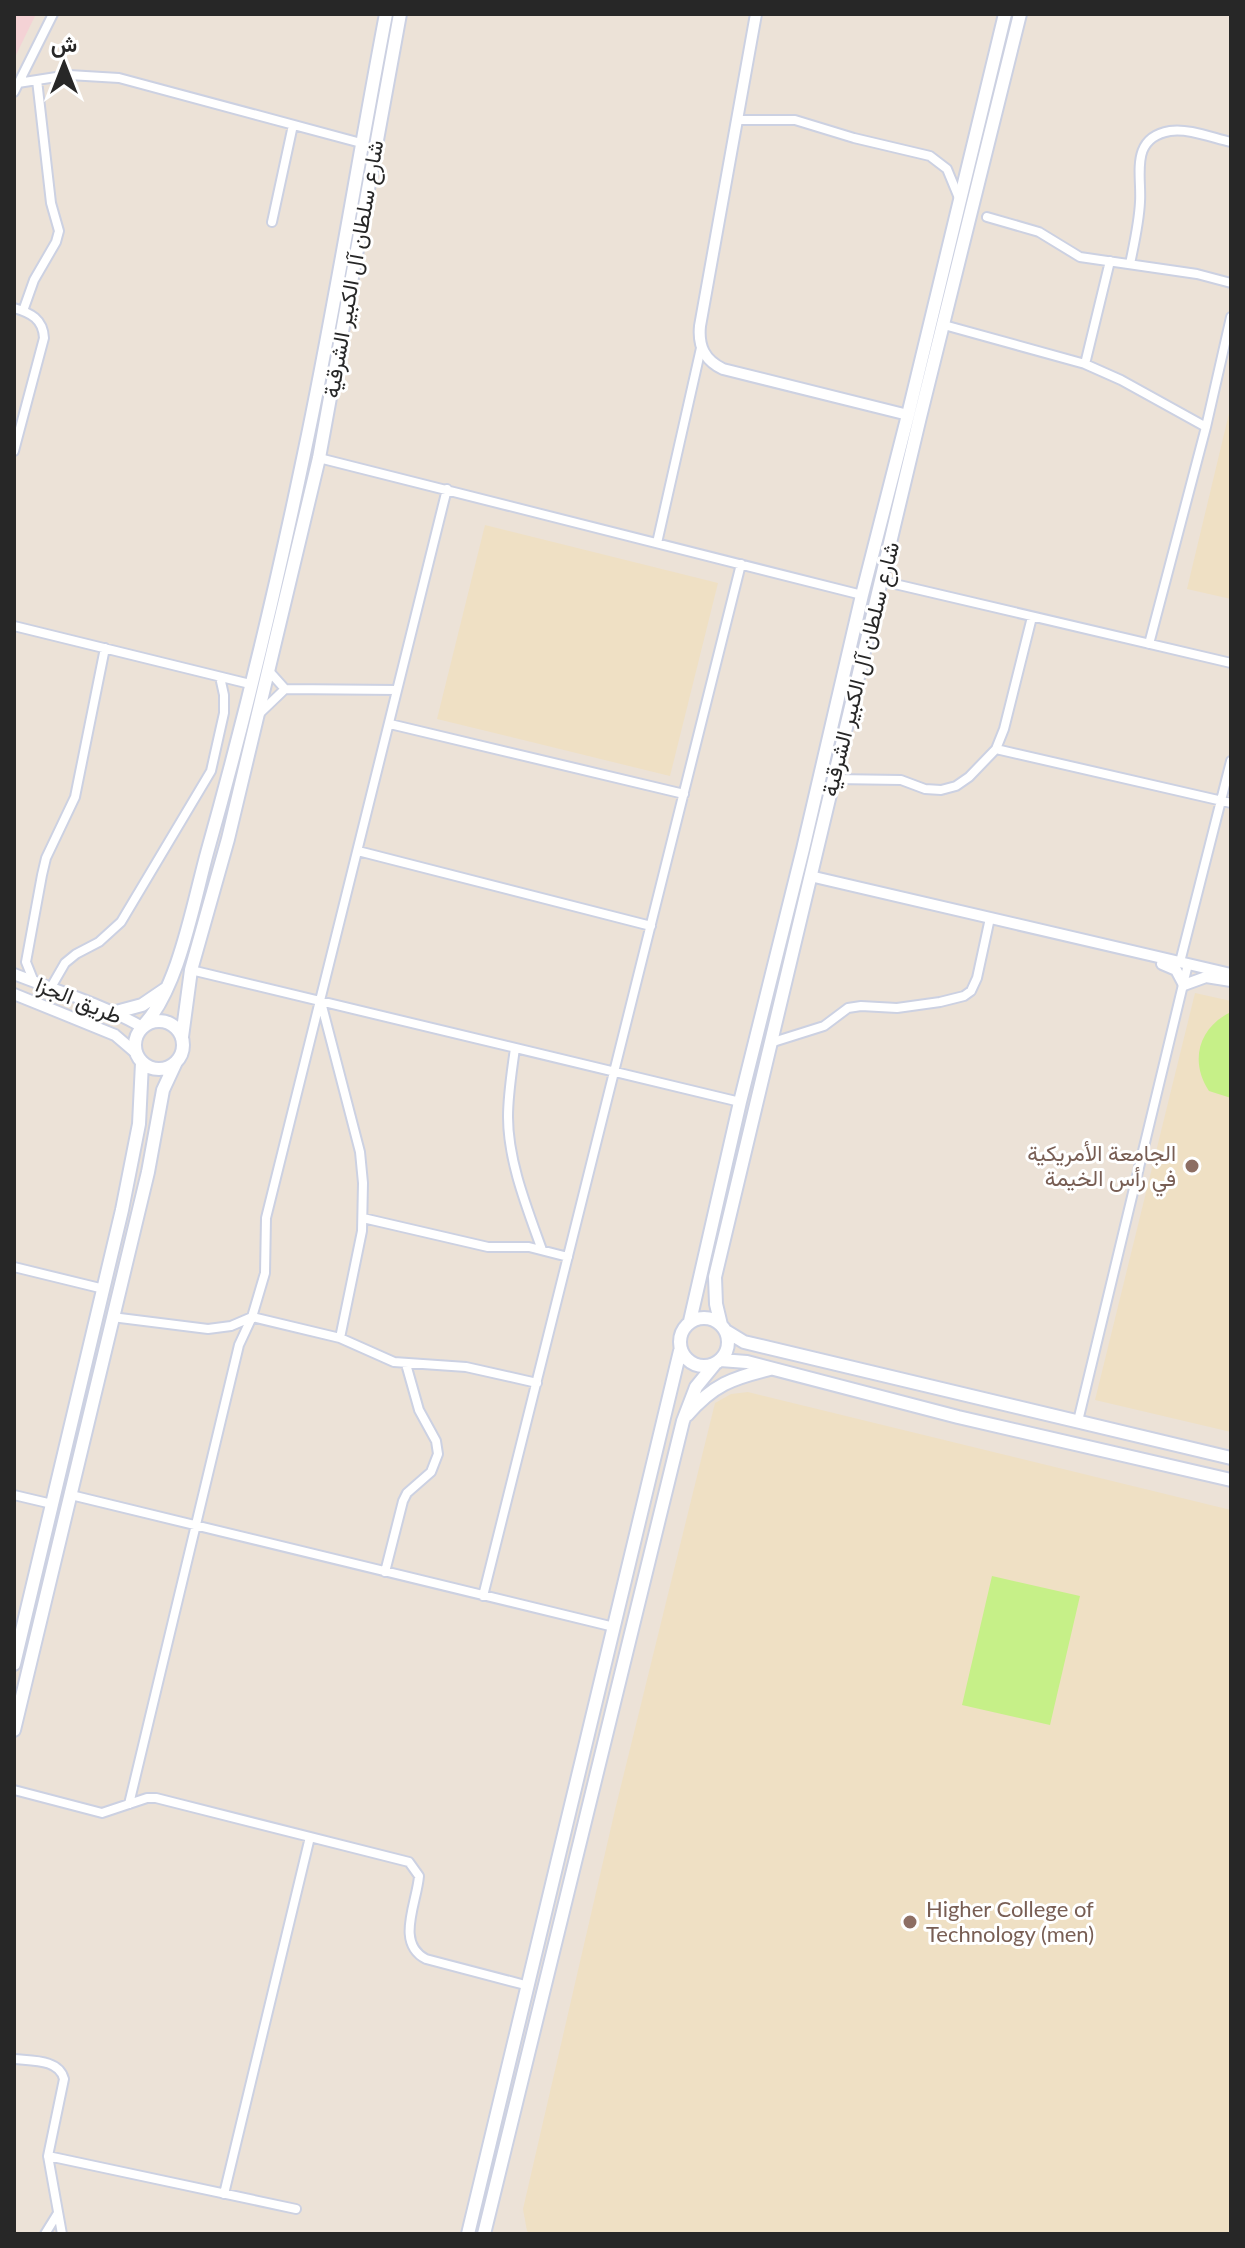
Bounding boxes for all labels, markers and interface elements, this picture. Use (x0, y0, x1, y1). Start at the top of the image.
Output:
north arrow (24, 24, 104, 104)
text: ش (51, 30, 77, 58)
street label: شارع سلطان آل الكبير الشرقية (317, 138, 390, 400)
street label: شارع سلطان آل الكبير الشرقية (815, 539, 906, 799)
street label: طريق الجزا (32, 970, 126, 1030)
place label: الجامعة الأمريكية في رأس الخيمة (1027, 1139, 1176, 1197)
marker: الجامعة الأمريكية في رأس الخيمة (1183, 1157, 1201, 1175)
place label: Higher College of Technology (men) (926, 1895, 1094, 1947)
marker: Higher College of Technology (men) (901, 1913, 919, 1931)

